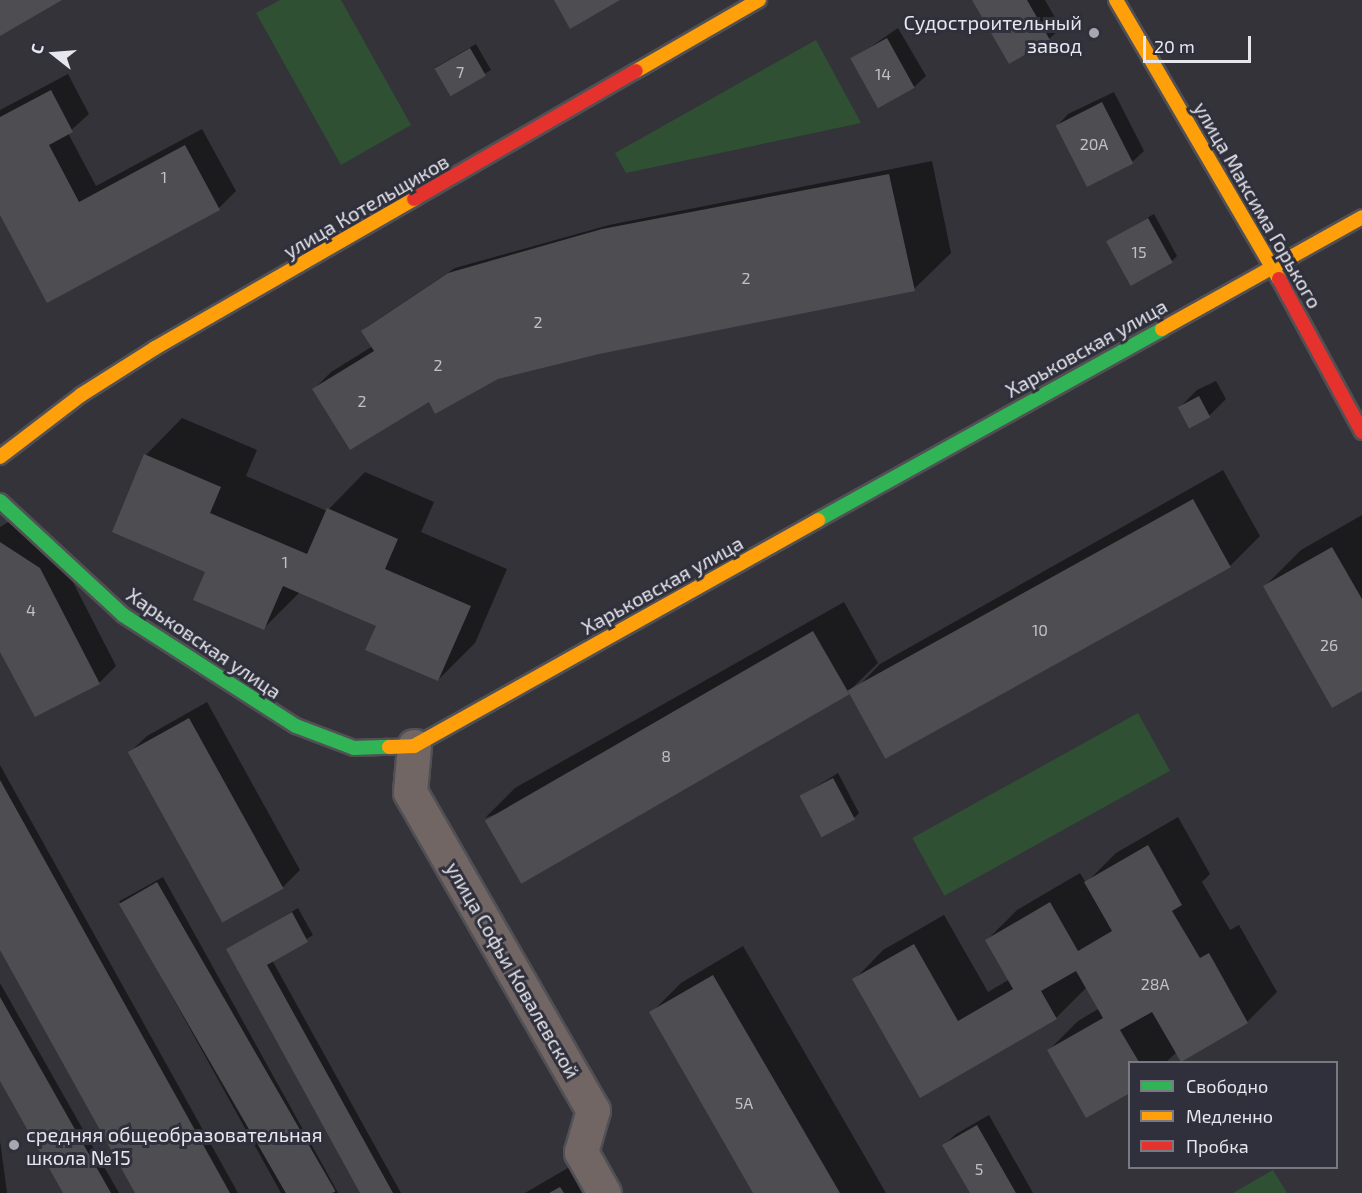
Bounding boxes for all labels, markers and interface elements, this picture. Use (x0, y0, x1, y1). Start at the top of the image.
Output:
place label: Судостроительный завод (904, 10, 1082, 57)
north arrow (24, 24, 84, 84)
scale bar (1146, 24, 1254, 62)
marker: Судостроительный завод (1087, 26, 1101, 40)
text: 20 m (1154, 35, 1195, 57)
text: С (26, 41, 47, 56)
house number: 7 (456, 62, 464, 82)
house number: 14 (875, 64, 891, 84)
street label: улица Максима Горького (1189, 97, 1327, 313)
house number: 20А (1080, 134, 1108, 154)
street label: улица Котельщиков (279, 149, 453, 263)
house number: 1 (161, 167, 167, 187)
house number: 15 (1132, 242, 1146, 262)
house number: 2 (742, 268, 750, 288)
street label: Харьковская улица (1001, 294, 1171, 402)
house number: 2 (534, 312, 542, 332)
house number: 2 (434, 355, 442, 375)
house number: 2 (358, 391, 366, 411)
street label: Харьковская улица (577, 531, 747, 639)
house number: 1 (282, 552, 288, 572)
street label: Харьковская улица (122, 582, 286, 704)
house number: 4 (26, 600, 36, 620)
house number: 10 (1032, 620, 1048, 640)
house number: 26 (1320, 635, 1338, 655)
house number: 8 (661, 746, 671, 766)
street label: улица Софьи Ковалевской (441, 857, 585, 1083)
house number: 28А (1141, 974, 1169, 994)
legend (1128, 1061, 1338, 1169)
text: Свободно (1186, 1075, 1268, 1097)
house number: 5А (735, 1093, 753, 1113)
text: Медленно (1186, 1105, 1273, 1127)
place label: средняя общеобразовательная школа №15 (26, 1122, 323, 1169)
text: Пробка (1186, 1135, 1249, 1157)
marker: средняя общеобразовательная школа №15 (7, 1138, 21, 1152)
house number: 5 (975, 1159, 983, 1179)

